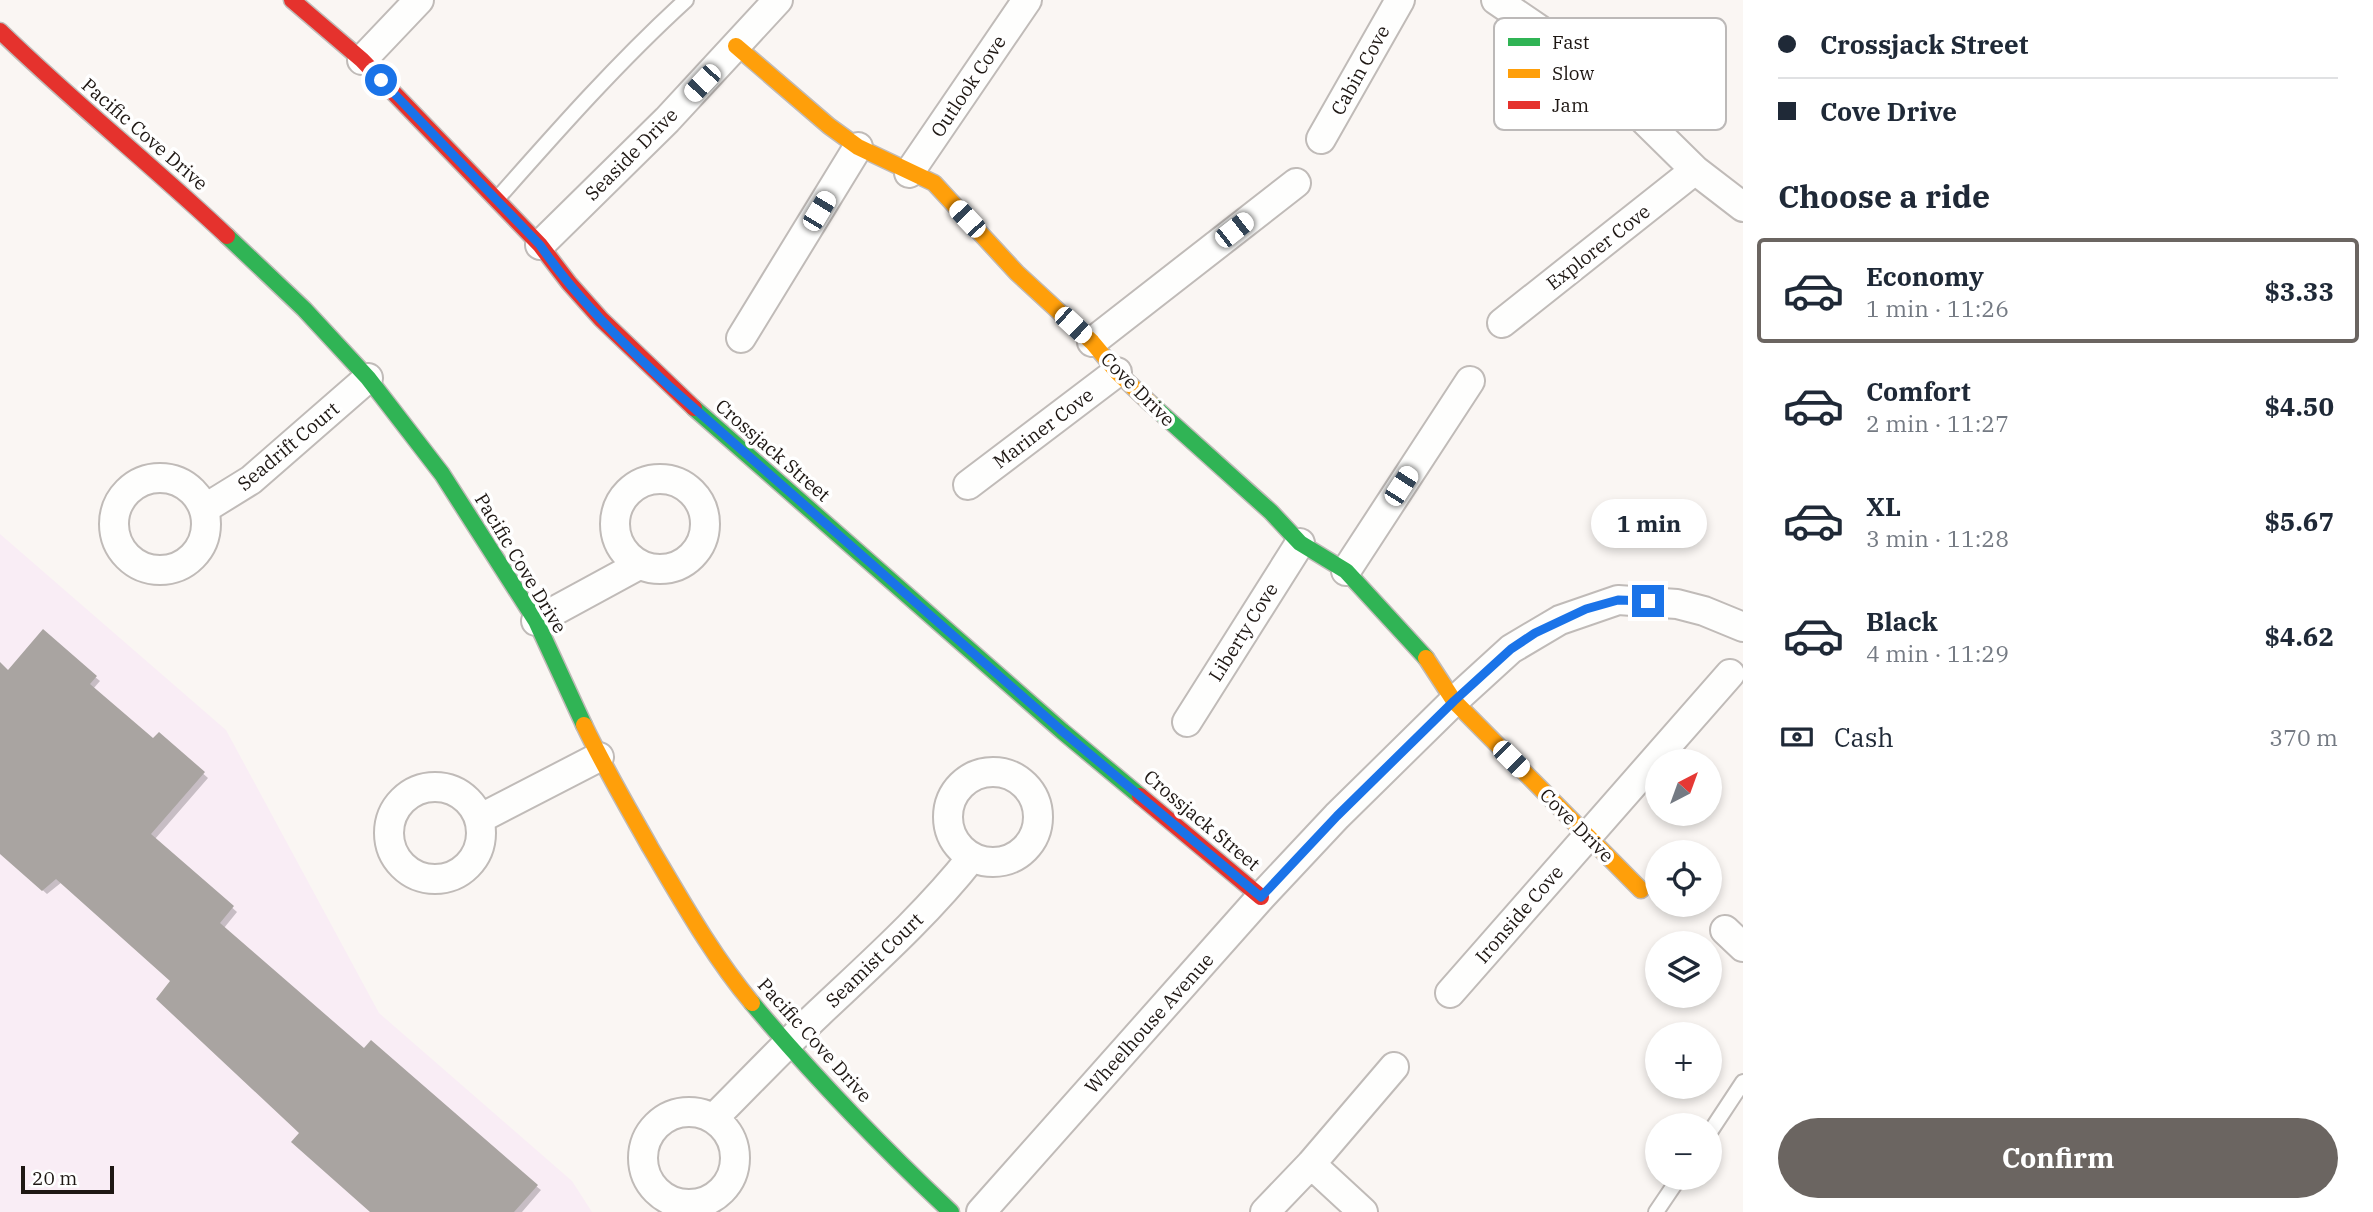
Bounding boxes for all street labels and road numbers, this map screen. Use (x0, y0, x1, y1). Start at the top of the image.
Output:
street label: Cabin Cove (1325, 21, 1395, 119)
street label: Outlook Cove (925, 30, 1011, 142)
street label: Pacific Cove Drive (77, 73, 213, 195)
street label: Seaside Drive (580, 103, 682, 205)
street label: Explorer Cove (1541, 199, 1655, 295)
street label: Cove Drive (1096, 347, 1180, 431)
street label: Mariner Cove (988, 383, 1098, 473)
street label: Crossjack Street (711, 394, 836, 507)
street label: Seadrift Court (232, 396, 344, 496)
street label: Pacific Cove Drive (470, 489, 572, 637)
street label: Liberty Cove (1203, 578, 1283, 686)
street label: Crossjack Street (1139, 764, 1265, 876)
street label: Cove Drive (1535, 783, 1619, 867)
street label: Ironside Cove (1470, 860, 1568, 968)
street label: Seamist Court (820, 907, 928, 1012)
street label: Wheelhouse Avenue (1079, 948, 1219, 1098)
street label: Pacific Cove Drive (753, 973, 877, 1107)

